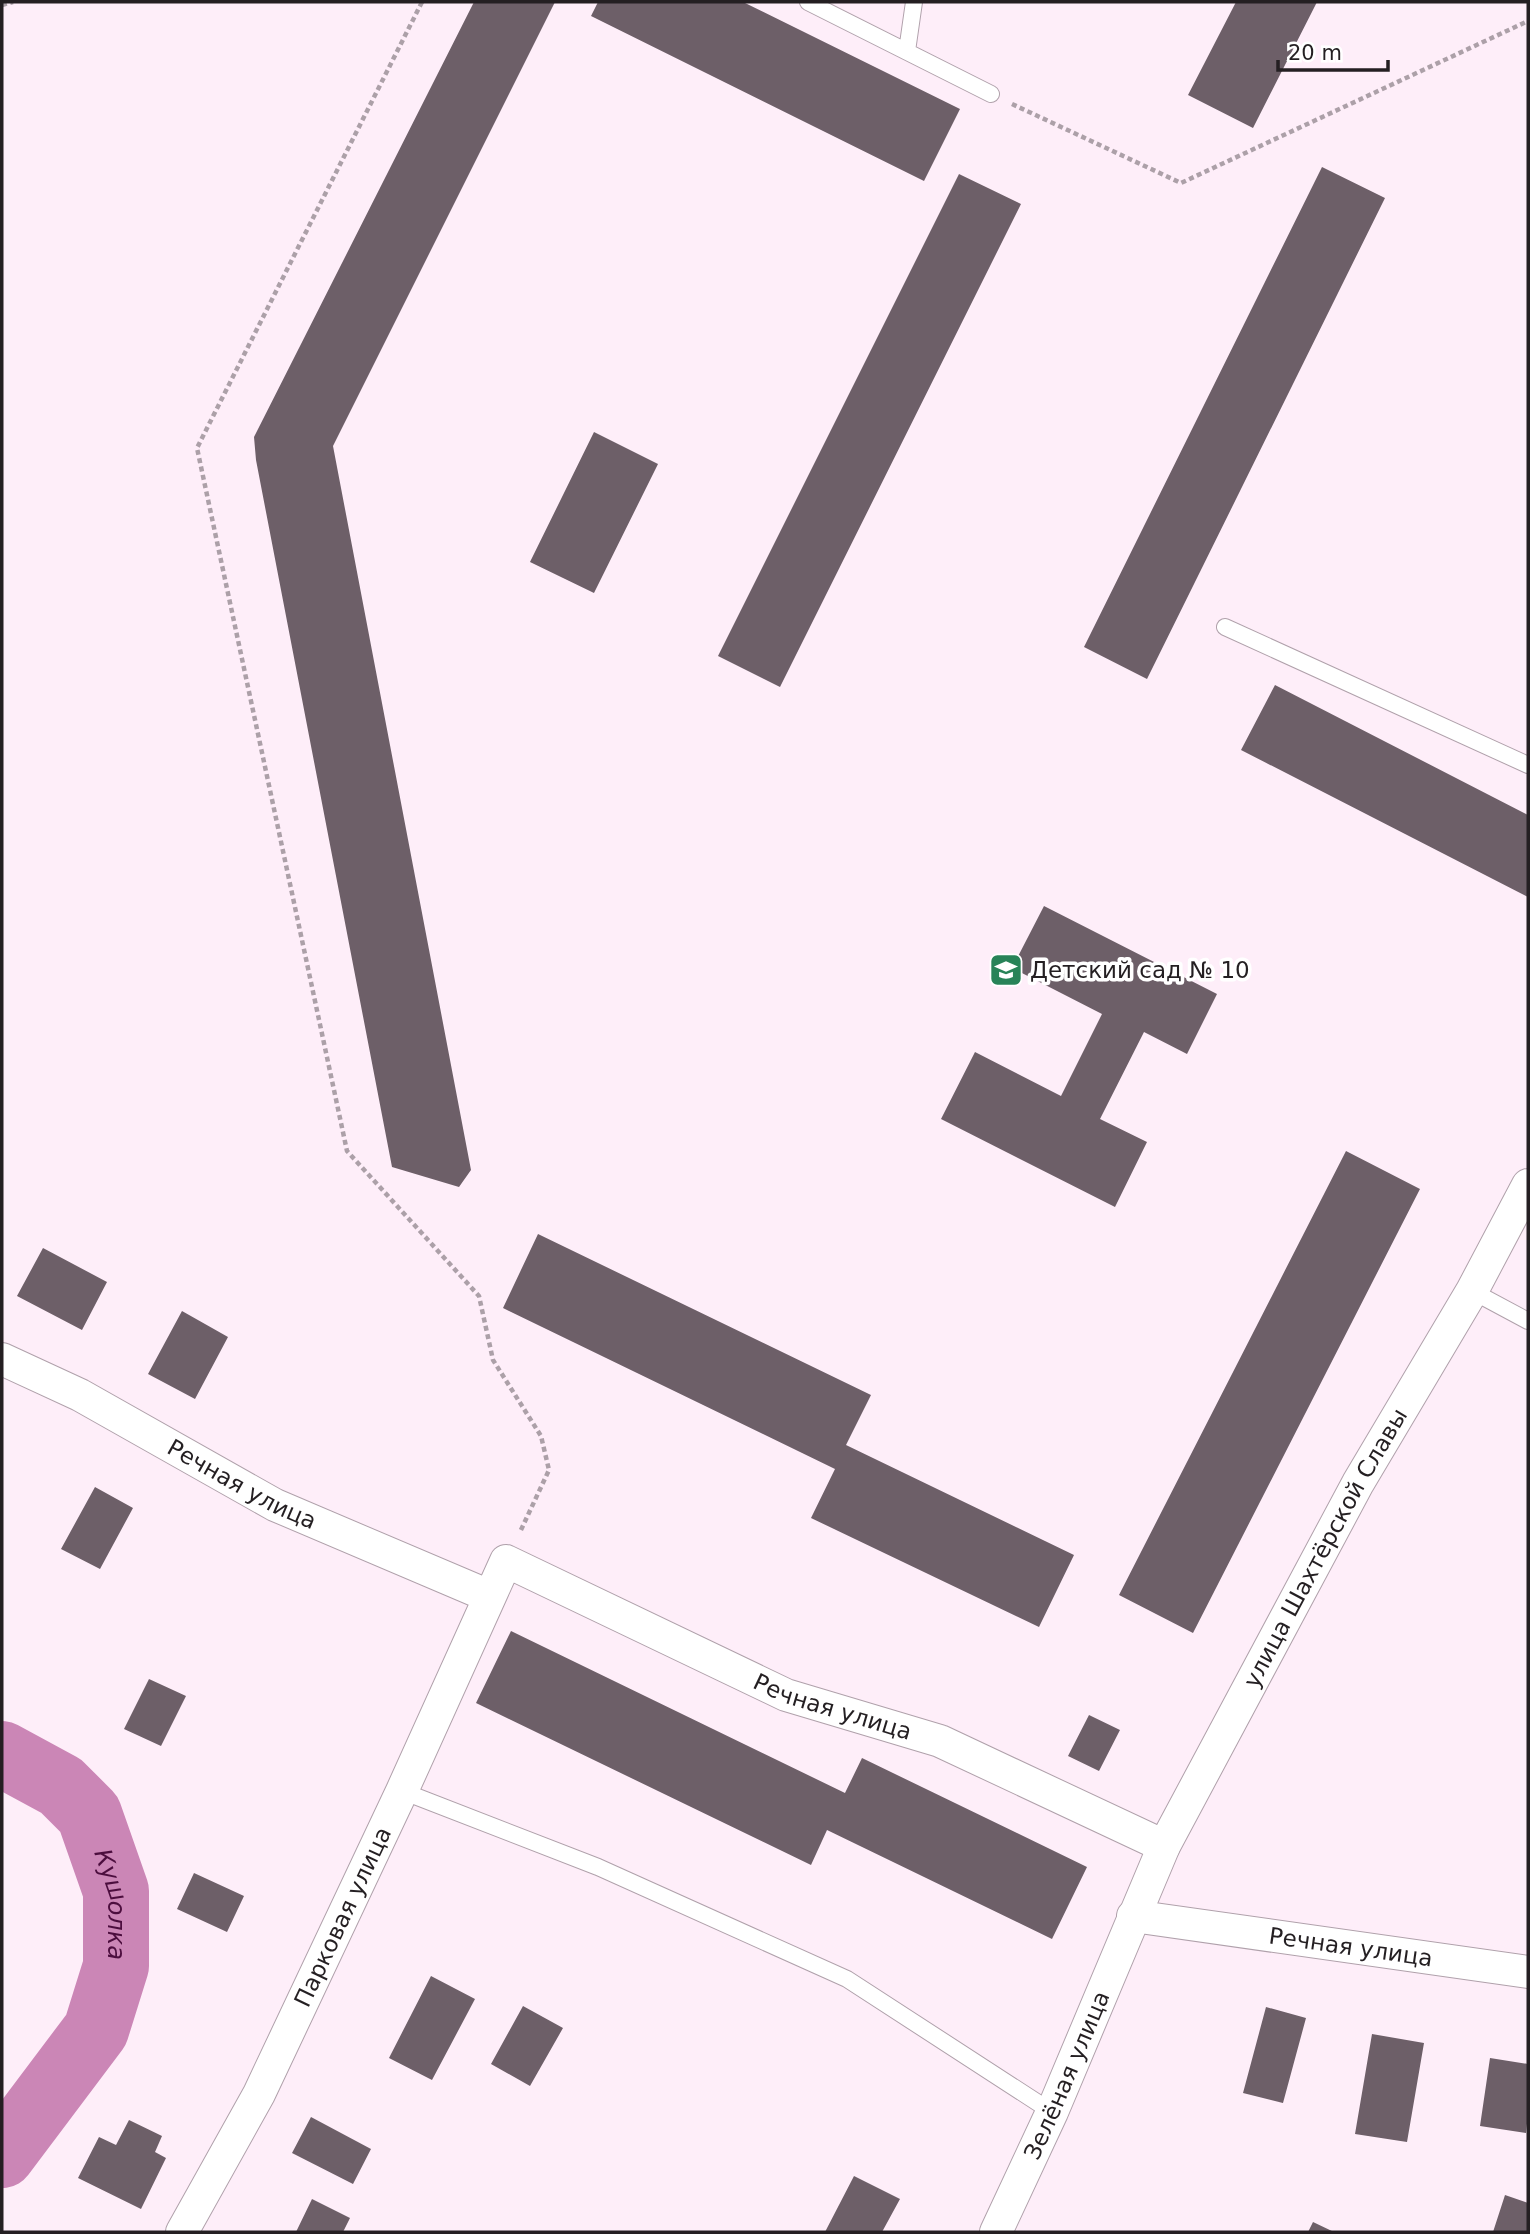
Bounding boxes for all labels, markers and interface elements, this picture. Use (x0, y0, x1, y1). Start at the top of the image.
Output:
scale bar (1278, 28, 1388, 72)
text: 20 m (1288, 41, 1342, 65)
school or university icon: Детский сад № 10 (987, 951, 1025, 989)
place label: Детский сад № 10 (1030, 957, 1250, 983)
street label: улица Шахтёрской Славы (1238, 1404, 1412, 1692)
street label: Речная улица (163, 1434, 320, 1534)
street label: Речная улица (749, 1668, 915, 1745)
street label: Парковая улица (289, 1823, 396, 2011)
water label: Кушолка (88, 1845, 132, 1960)
street label: Речная улица (1267, 1922, 1434, 1971)
street label: Зелёная улица (1019, 1987, 1114, 2164)

